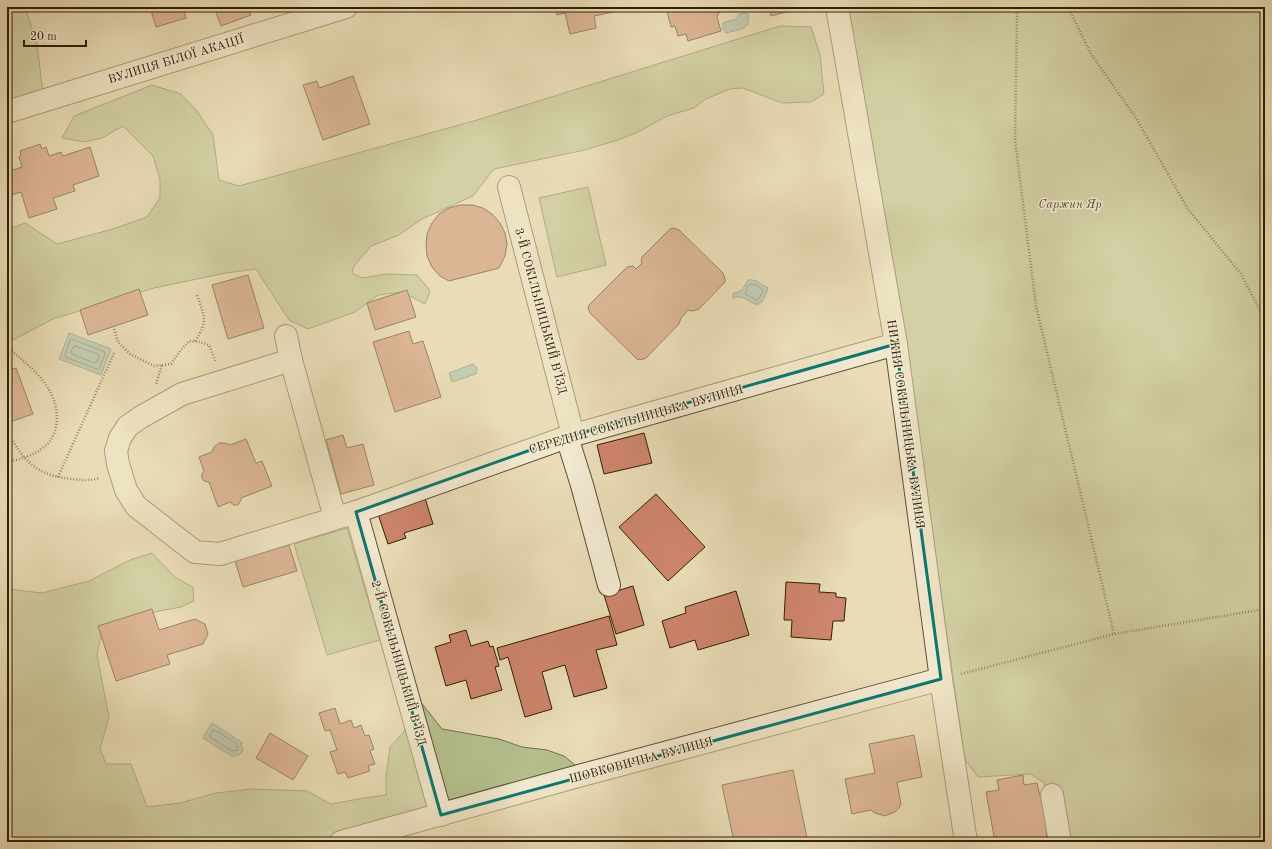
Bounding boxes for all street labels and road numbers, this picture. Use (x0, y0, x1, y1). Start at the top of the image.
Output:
street label: ВУЛИЦЯ БІЛОЇ АКАЦІЇ (106, 30, 246, 86)
street label: 3-Й СОКІЛЬНИЦЬКИЙ В’ЇЗД (512, 226, 572, 396)
street label: НИЖНЯ СОКІЛЬНИЦЬКА ВУЛИЦЯ (884, 319, 926, 530)
street label: СЕРЕДНЯ СОКІЛЬНИЦЬКА ВУЛИЦЯ (528, 384, 745, 456)
street label: 2-Й СОКІЛЬНИЦЬКИЙ В’ЇЗД (369, 578, 431, 747)
street label: ШОВКОВИЧНА ВУЛИЦЯ (568, 736, 715, 786)

